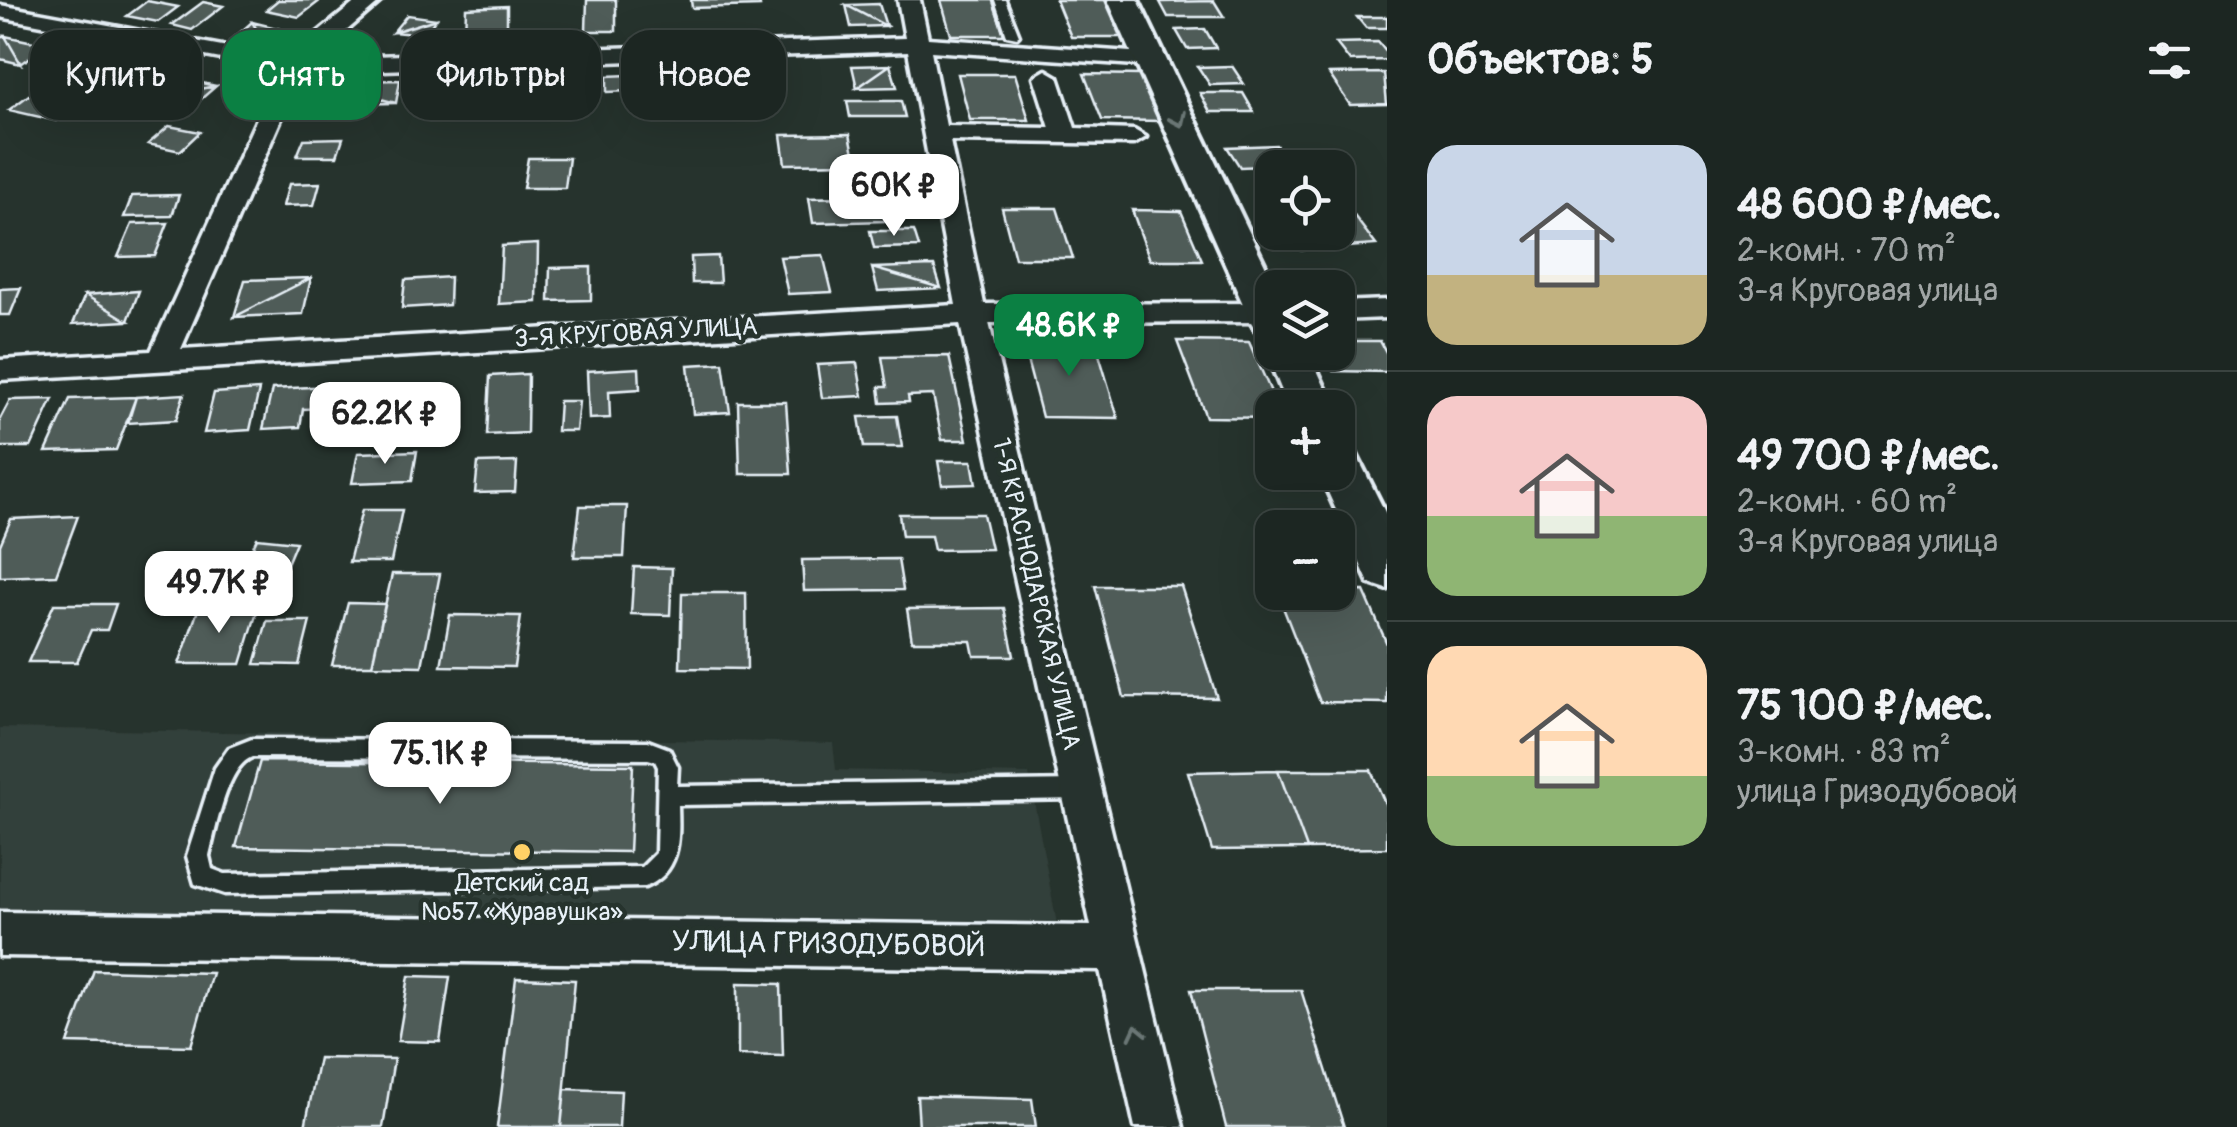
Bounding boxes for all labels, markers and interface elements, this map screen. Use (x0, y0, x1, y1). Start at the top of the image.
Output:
chip: Купить (30, 30, 202, 120)
chip: Снять (222, 30, 381, 120)
chip: Фильтры (401, 30, 601, 120)
chip: Новое (621, 30, 786, 120)
icon: filters (2142, 33, 2197, 88)
text: Объектов: 5 (1427, 34, 1654, 86)
one-way arrow (1167, 110, 1187, 128)
map controls (1255, 150, 1355, 610)
button: locate (1255, 150, 1355, 250)
pin: 60K ₽ (824, 154, 964, 239)
text: 60K ₽ (851, 166, 937, 206)
text: 48 600 ₽/мес. (1737, 179, 2002, 231)
icon: home (1507, 185, 1627, 305)
text: 2-комн. · 70 m² (1737, 231, 1956, 271)
button: layers (1255, 270, 1355, 370)
text: 3-я Круговая улица (1737, 271, 1998, 311)
pin: 48.6K ₽ (977, 294, 1161, 379)
text: 48.6K ₽ (1016, 306, 1122, 346)
street label: 3-Я КРУГОВАЯ УЛИЦА (514, 311, 758, 355)
pin: 62.2K ₽ (293, 382, 477, 467)
button: + (1255, 390, 1355, 490)
text: 62.2K ₽ (332, 394, 438, 434)
text: 49 700 ₽/мес. (1737, 430, 2000, 482)
street label: 1-Я КРАСНОДАРСКАЯ УЛИЦА (985, 435, 1087, 753)
icon: home (1507, 436, 1627, 556)
text: 2-комн. · 60 m² (1737, 482, 1957, 522)
button: − (1255, 510, 1355, 610)
text: 3-я Круговая улица (1737, 522, 1998, 562)
pin: 49.7K ₽ (127, 551, 311, 636)
text: 49.7K ₽ (167, 563, 271, 603)
text: 75 100 ₽/мес. (1737, 680, 1993, 732)
icon: home (1507, 686, 1627, 806)
pin: 75.1K ₽ (348, 722, 532, 807)
text: 3-комн. · 83 m² (1737, 732, 1951, 772)
text: 75.1K ₽ (390, 734, 490, 774)
text: улица Гризодубовой (1737, 772, 2018, 812)
marker: Детский сад №57 «Журавушка» (511, 841, 533, 863)
place label: Детский сад №57 «Журавушка» (421, 868, 623, 928)
street label: УЛИЦА ГРИЗОДУБОВОЙ (671, 923, 985, 965)
one-way arrow (1128, 1024, 1149, 1041)

